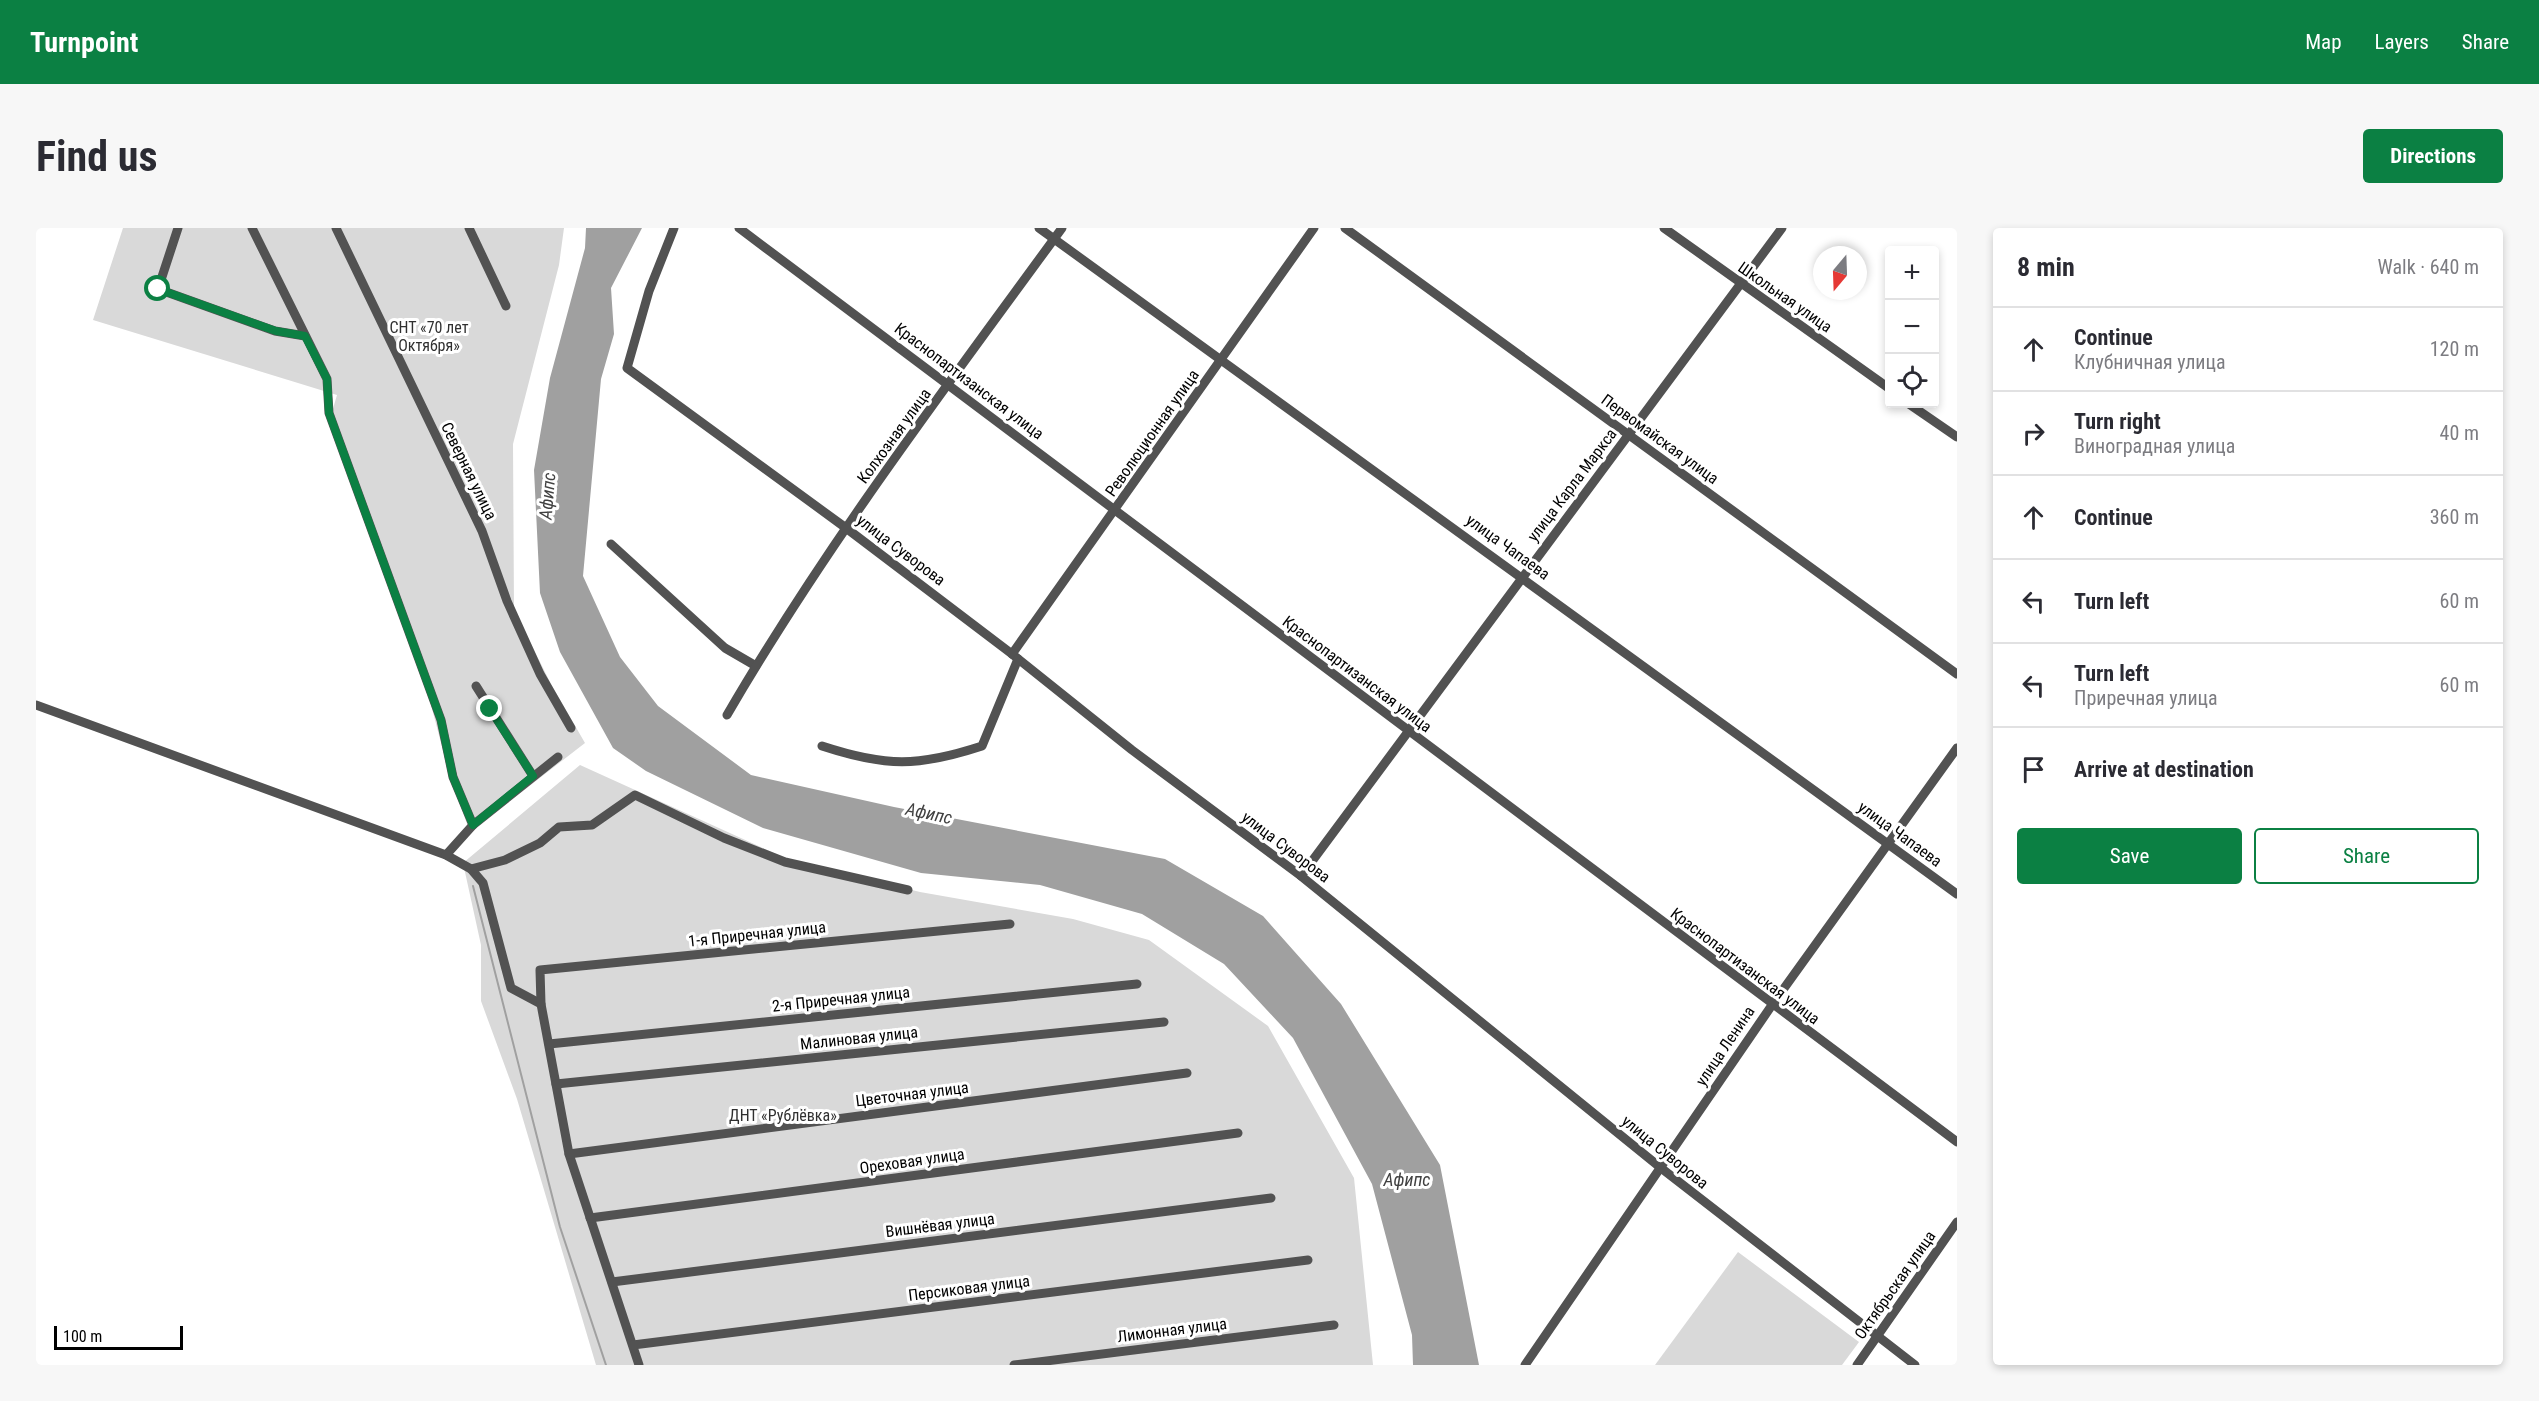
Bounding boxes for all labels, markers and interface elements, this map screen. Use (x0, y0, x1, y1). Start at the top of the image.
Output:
text: Turnpoint (30, 26, 138, 59)
text: Map (2305, 30, 2342, 54)
text: Layers (2375, 30, 2429, 54)
text: Share (2462, 30, 2509, 54)
button: Directions (2363, 129, 2503, 183)
text: Find us (36, 132, 157, 181)
north arrow (1813, 246, 1867, 300)
map controls (1885, 246, 1939, 408)
button: + (1885, 246, 1939, 300)
text: 8 min (2017, 252, 2075, 282)
text: Walk · 640 m (2378, 255, 2479, 279)
street label: Школьная улица (1734, 258, 1836, 336)
route start (144, 275, 170, 301)
button: − (1885, 300, 1939, 354)
park label: СНТ «70 лет Октября» (390, 318, 469, 355)
street label: Краснопартизанская улица (891, 319, 1047, 443)
text: Continue (2074, 325, 2153, 350)
icon: ahead (2017, 333, 2050, 366)
text: 120 m (2430, 337, 2479, 361)
text: Клубничная улица (2074, 350, 2226, 374)
button: locate (1885, 354, 1939, 408)
street label: Революционная улица (1101, 366, 1203, 500)
street label: Колхозная улица (853, 385, 935, 487)
street label: Первомайская улица (1598, 390, 1722, 488)
text: Turn right (2074, 409, 2161, 434)
icon: right (2017, 417, 2050, 450)
street label: Северная улица (437, 419, 501, 523)
text: 40 m (2440, 421, 2479, 445)
street label: улица Карла Маркса (1523, 425, 1621, 545)
text: Виноградная улица (2074, 434, 2235, 458)
water label: Афипс (534, 472, 560, 521)
icon: ahead (2017, 501, 2050, 534)
text: Continue (2074, 505, 2153, 530)
text: 360 m (2430, 505, 2479, 529)
street label: улица Чапаева (1462, 510, 1554, 584)
street label: улица Суворова (853, 511, 949, 589)
icon: left (2017, 585, 2050, 618)
text: Turn left (2074, 589, 2149, 614)
text: 60 m (2440, 589, 2479, 613)
street label: Краснопартизанская улица (1279, 612, 1435, 736)
text: Turn left (2074, 661, 2149, 686)
icon: left (2017, 669, 2050, 702)
text: 60 m (2440, 673, 2479, 697)
text: Приречная улица (2074, 686, 2218, 710)
route end (476, 695, 502, 721)
icon: arrive (2017, 753, 2050, 786)
text: Arrive at destination (2074, 757, 2254, 782)
street label: улица Чапаева (1854, 797, 1946, 871)
water label: Афипс (903, 798, 954, 828)
street label: улица Суворова (1238, 808, 1334, 886)
button: Save (2017, 828, 2242, 884)
button: Share (2254, 828, 2479, 884)
street label: Краснопартизанская улица (1667, 904, 1823, 1028)
street label: 1-я Приречная улица (687, 917, 827, 951)
street label: 2-я Приречная улица (771, 982, 911, 1016)
street label: улица Ленина (1691, 1003, 1759, 1089)
street label: Малиновая улица (799, 1022, 919, 1054)
street label: Цветочная улица (854, 1078, 970, 1110)
park label: ДНТ «Рублёвка» (729, 1106, 837, 1125)
street label: улица Суворова (1618, 1111, 1712, 1193)
street label: Ореховая улица (858, 1144, 966, 1178)
water label: Афипс (1383, 1169, 1430, 1190)
street label: Вишнёвая улица (884, 1209, 996, 1241)
street label: Октябрьская улица (1851, 1227, 1939, 1343)
street label: Персиковая улица (907, 1271, 1031, 1305)
street label: Лимонная улица (1116, 1314, 1228, 1346)
scale bar (54, 1323, 183, 1350)
text: 100 m (63, 1327, 102, 1346)

